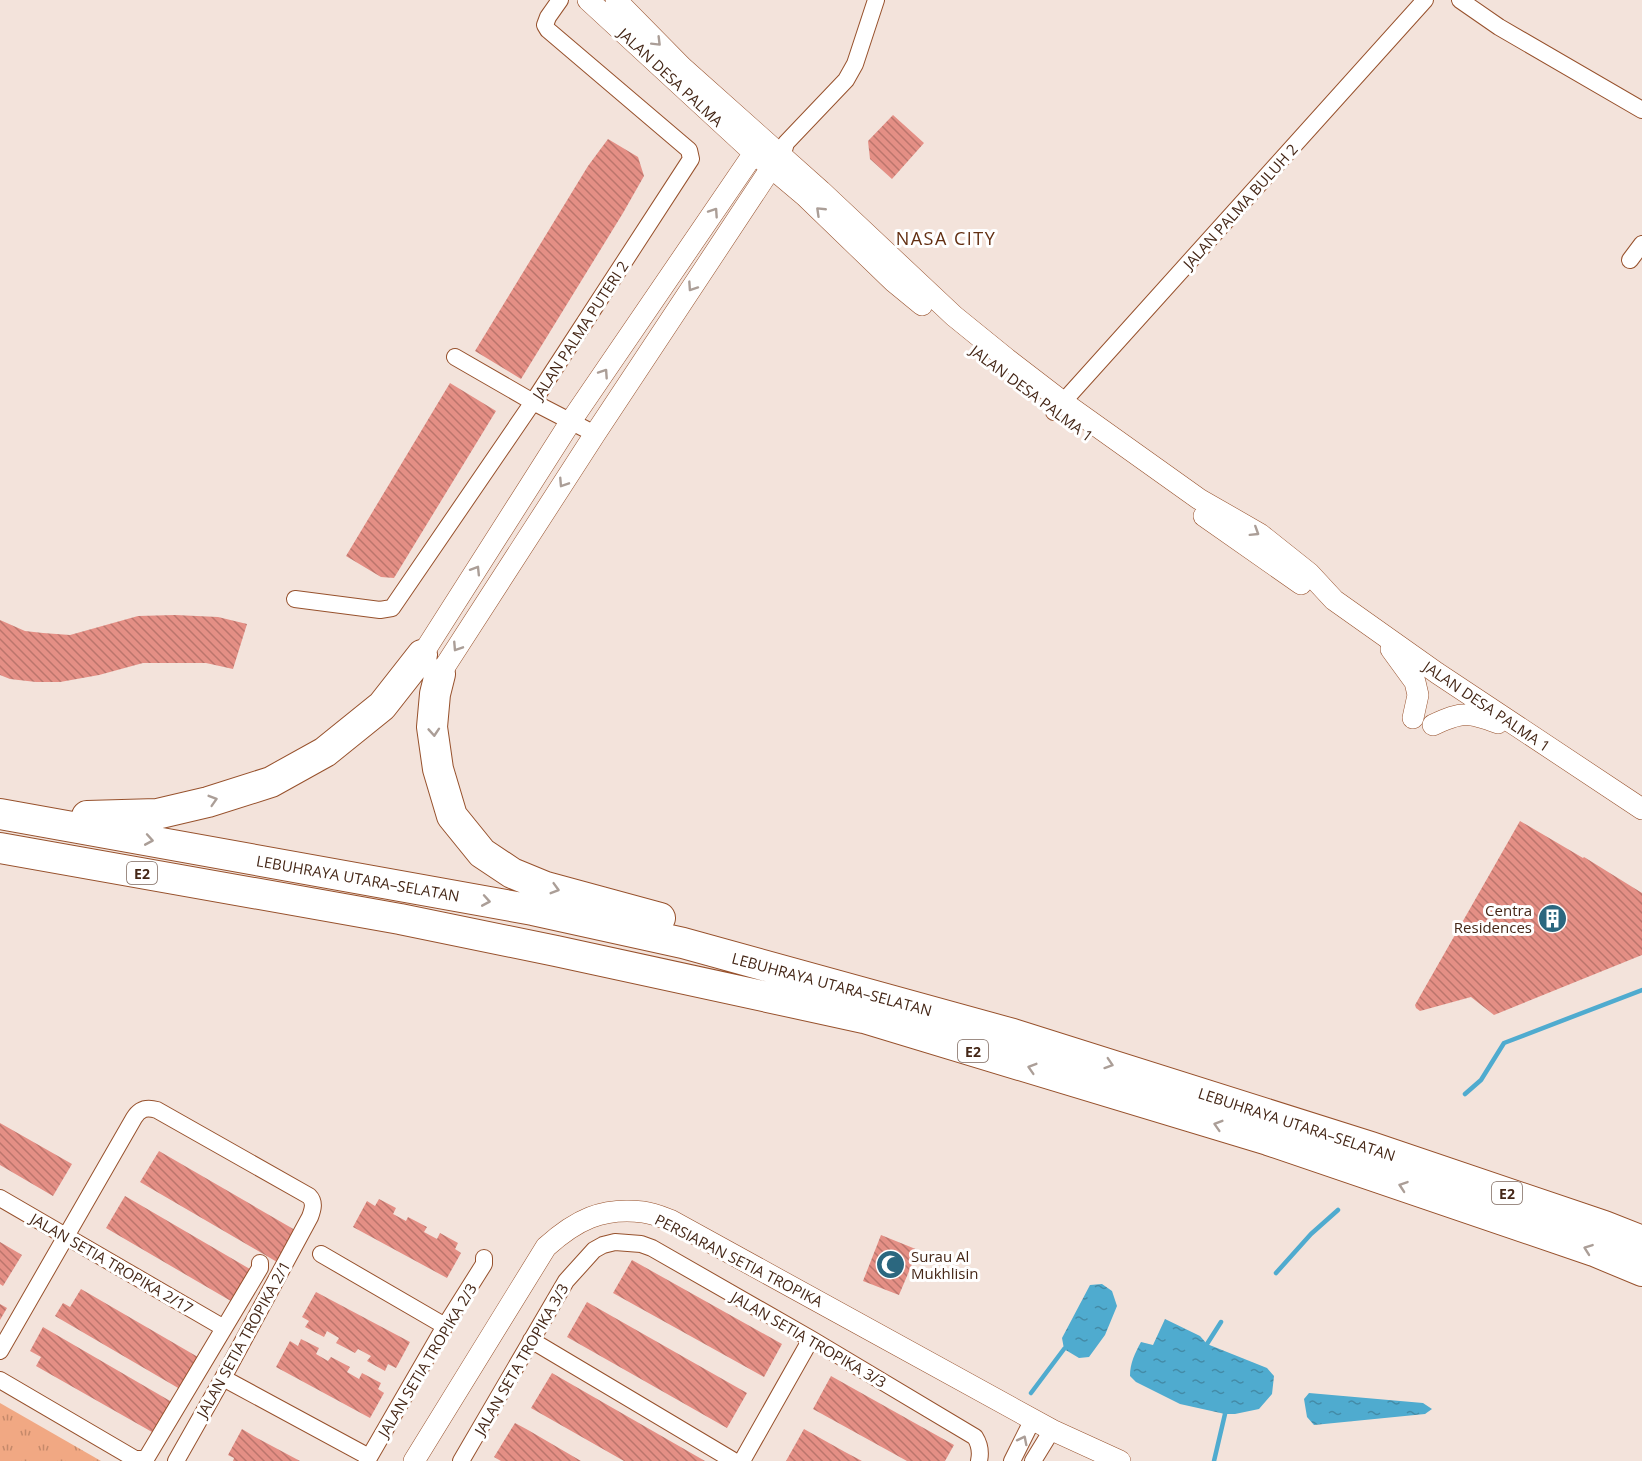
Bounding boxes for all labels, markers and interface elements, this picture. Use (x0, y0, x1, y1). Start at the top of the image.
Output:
street label: JALAN DESA PALMA (613, 22, 728, 131)
one-way arrow (649, 34, 660, 45)
street label: JALAN PALMA BULUH 2 (1177, 139, 1302, 274)
one-way arrow (707, 207, 718, 218)
one-way arrow (817, 207, 827, 218)
district label: NASA CITY (896, 226, 996, 250)
street label: JALAN PALMA PUTERI 2 (526, 257, 632, 405)
one-way arrow (688, 281, 700, 291)
street label: JALAN DESA PALMA 1 (965, 339, 1097, 446)
one-way arrow (597, 368, 608, 379)
one-way arrow (559, 477, 570, 488)
one-way arrow (1249, 524, 1259, 536)
one-way arrow (469, 566, 480, 577)
one-way arrow (453, 640, 464, 651)
street label: JALAN DESA PALMA 1 (1418, 655, 1554, 756)
one-way arrow (427, 727, 440, 736)
one-way arrow (207, 795, 218, 807)
one-way arrow (144, 833, 154, 846)
street label: LEBUHRAYA UTARA–SELATAN (255, 850, 461, 906)
road number: E2 (127, 862, 157, 884)
one-way arrow (549, 882, 559, 895)
one-way arrow (480, 894, 490, 907)
place label: Centra Residences (1454, 900, 1532, 937)
building icon: Centra Residences (1537, 903, 1569, 935)
street label: LEBUHRAYA UTARA–SELATAN (730, 948, 934, 1020)
road number: E2 (958, 1040, 988, 1062)
one-way arrow (1103, 1057, 1114, 1069)
one-way arrow (1027, 1063, 1038, 1075)
street label: LEBUHRAYA UTARA–SELATAN (1196, 1083, 1398, 1165)
one-way arrow (1213, 1120, 1224, 1132)
one-way arrow (1398, 1181, 1409, 1193)
road number: E2 (1492, 1182, 1522, 1204)
street label: JALAN SETIA TROPIKA 2/17 (25, 1207, 197, 1318)
street label: PERSIARAN SETIA TROPIKA (652, 1209, 827, 1311)
one-way arrow (1583, 1244, 1594, 1257)
place label: Surau Al Mukhlisin (911, 1246, 978, 1283)
mosque icon: Surau Al Mukhlisin (874, 1249, 906, 1281)
street label: JALAN SETIA TROPIKA 2/1 (191, 1257, 294, 1423)
street label: JALAN SETIA TROPIKA 2/3 (372, 1279, 481, 1442)
street label: JALAN SETA TROPIKA 3/3 (468, 1280, 573, 1440)
street label: JALAN SETIA TROPIKA 3/3 (726, 1285, 890, 1392)
one-way arrow (1015, 1435, 1027, 1446)

